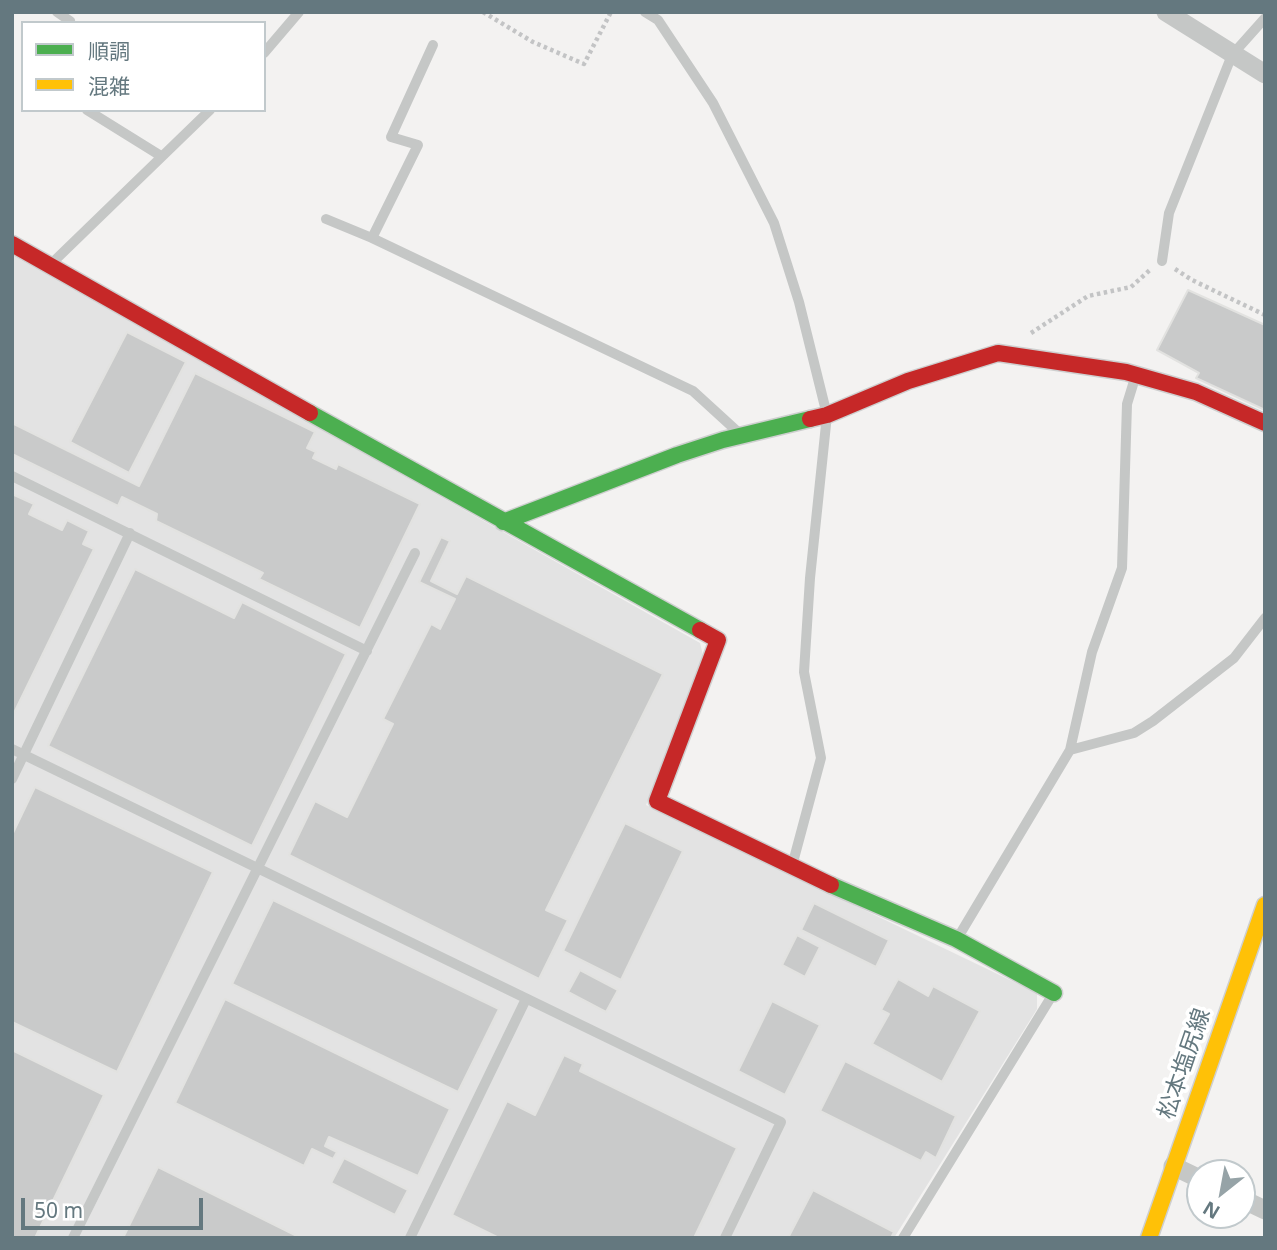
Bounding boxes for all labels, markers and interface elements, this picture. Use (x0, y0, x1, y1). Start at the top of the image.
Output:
legend (21, 21, 266, 112)
text: 順調 (88, 37, 130, 65)
text: 混雑 (88, 72, 130, 100)
street label: 松本塩尻線 (1153, 1005, 1217, 1123)
north arrow (1186, 1159, 1256, 1229)
scale bar (24, 1184, 206, 1228)
text: N (1198, 1195, 1225, 1225)
text: 50 m (34, 1196, 83, 1224)

